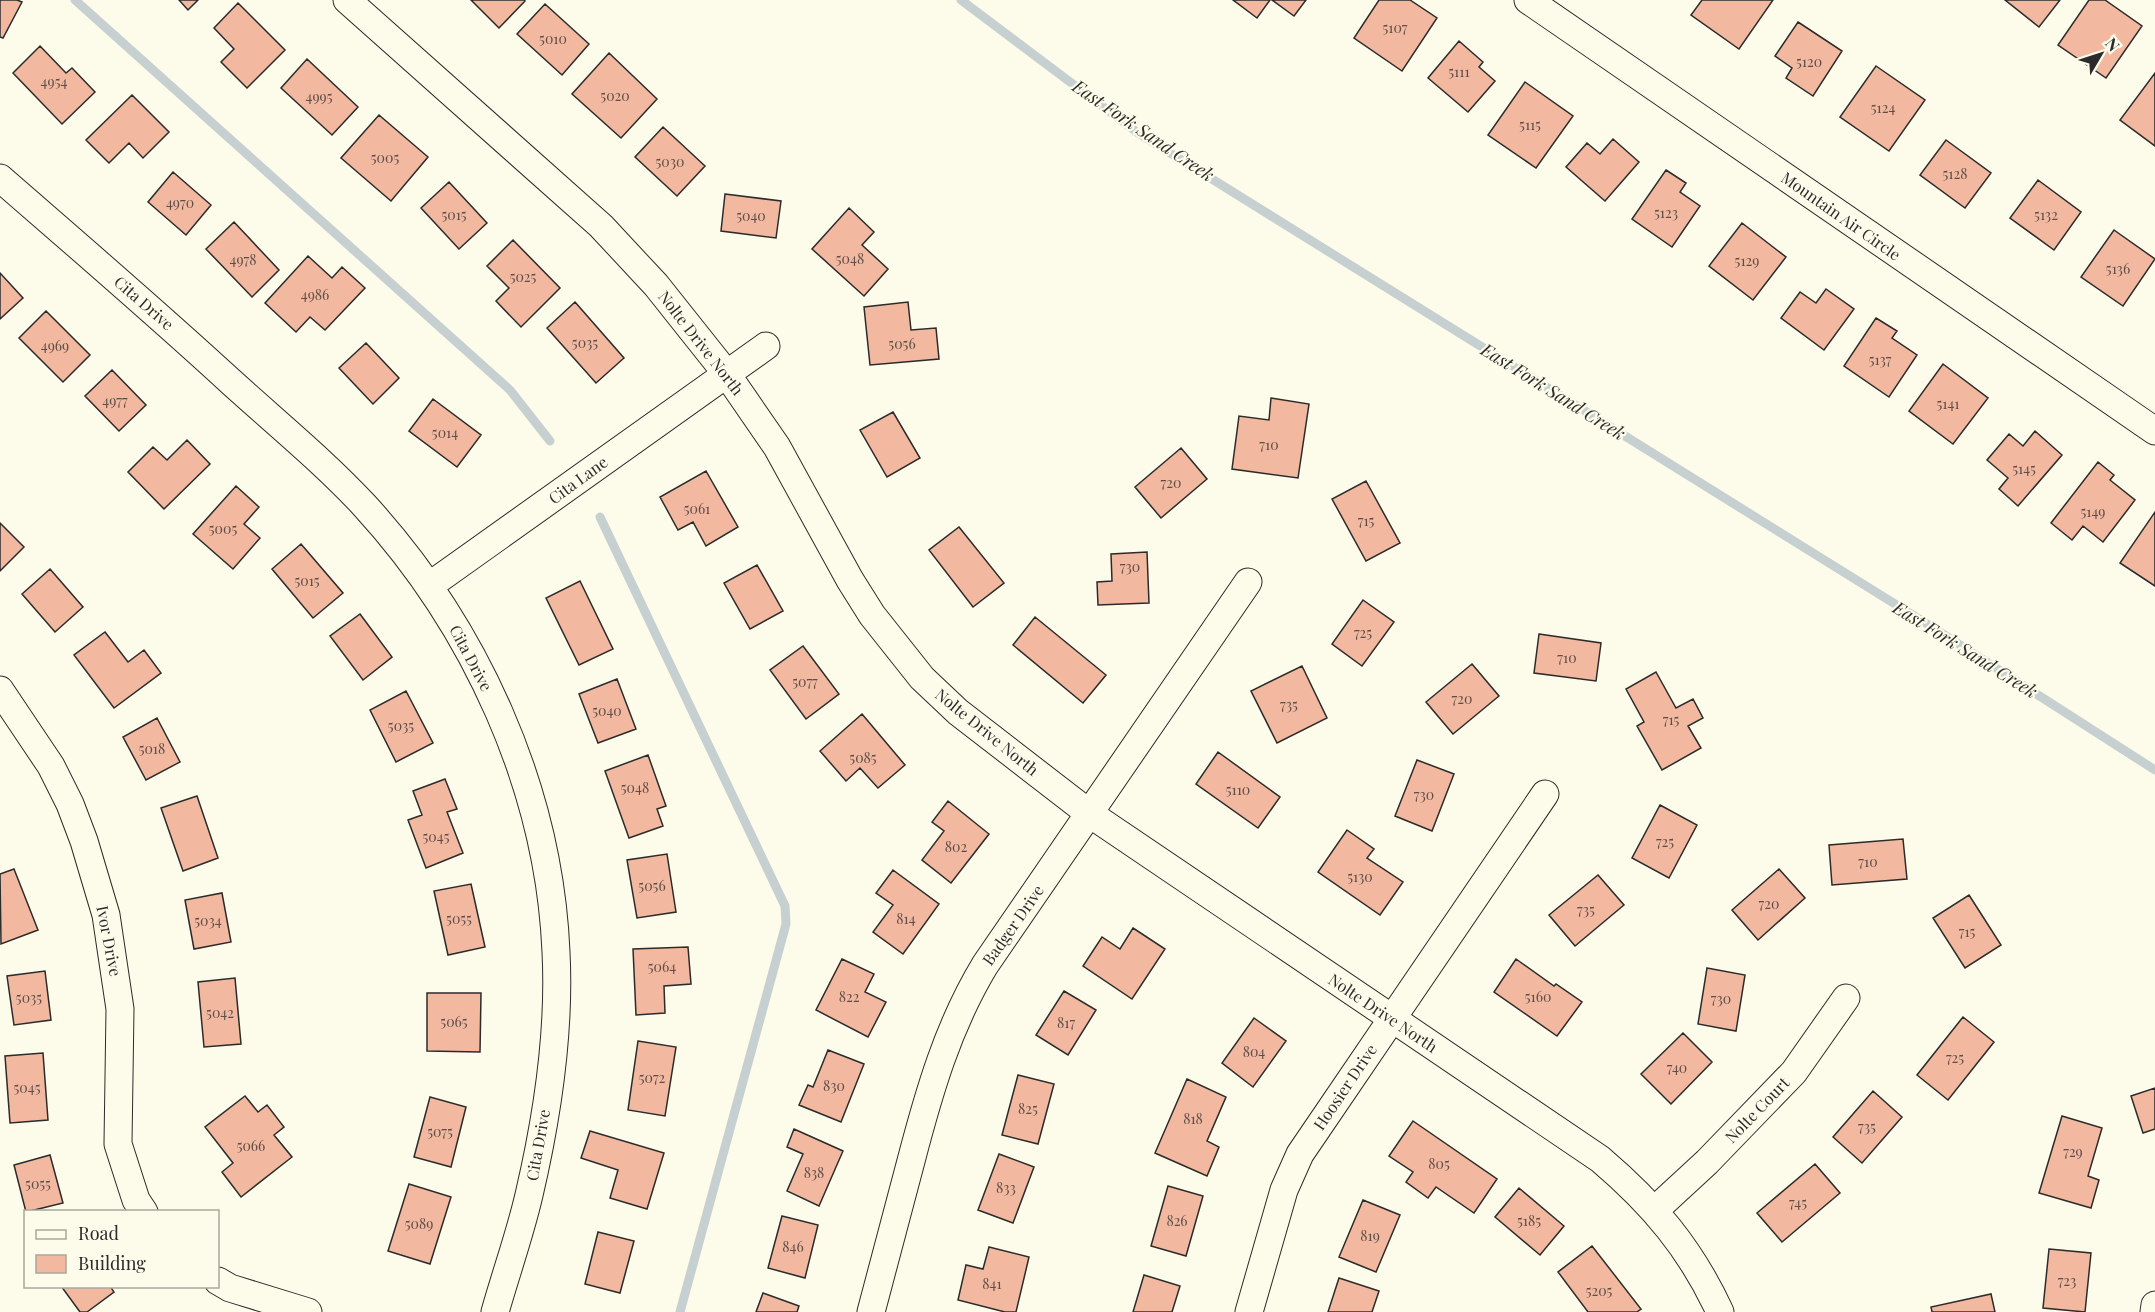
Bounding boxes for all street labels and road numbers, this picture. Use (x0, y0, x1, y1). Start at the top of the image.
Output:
street label: Mountain Air Circle (1778, 167, 1905, 265)
street label: Cita Drive (110, 271, 178, 334)
street label: Nolte Drive North (654, 286, 749, 400)
street label: Cita Lane (544, 451, 611, 508)
street label: Cita Drive (445, 621, 498, 695)
street label: Nolte Drive North (931, 683, 1044, 780)
street label: Badger Drive (977, 880, 1048, 969)
street label: Ivor Drive (92, 904, 127, 978)
street label: Nolte Drive North (1325, 968, 1442, 1057)
street label: Hoosier Drive (1308, 1040, 1381, 1134)
street label: Nolte Court (1720, 1072, 1794, 1147)
street label: Cita Drive (521, 1107, 554, 1182)

